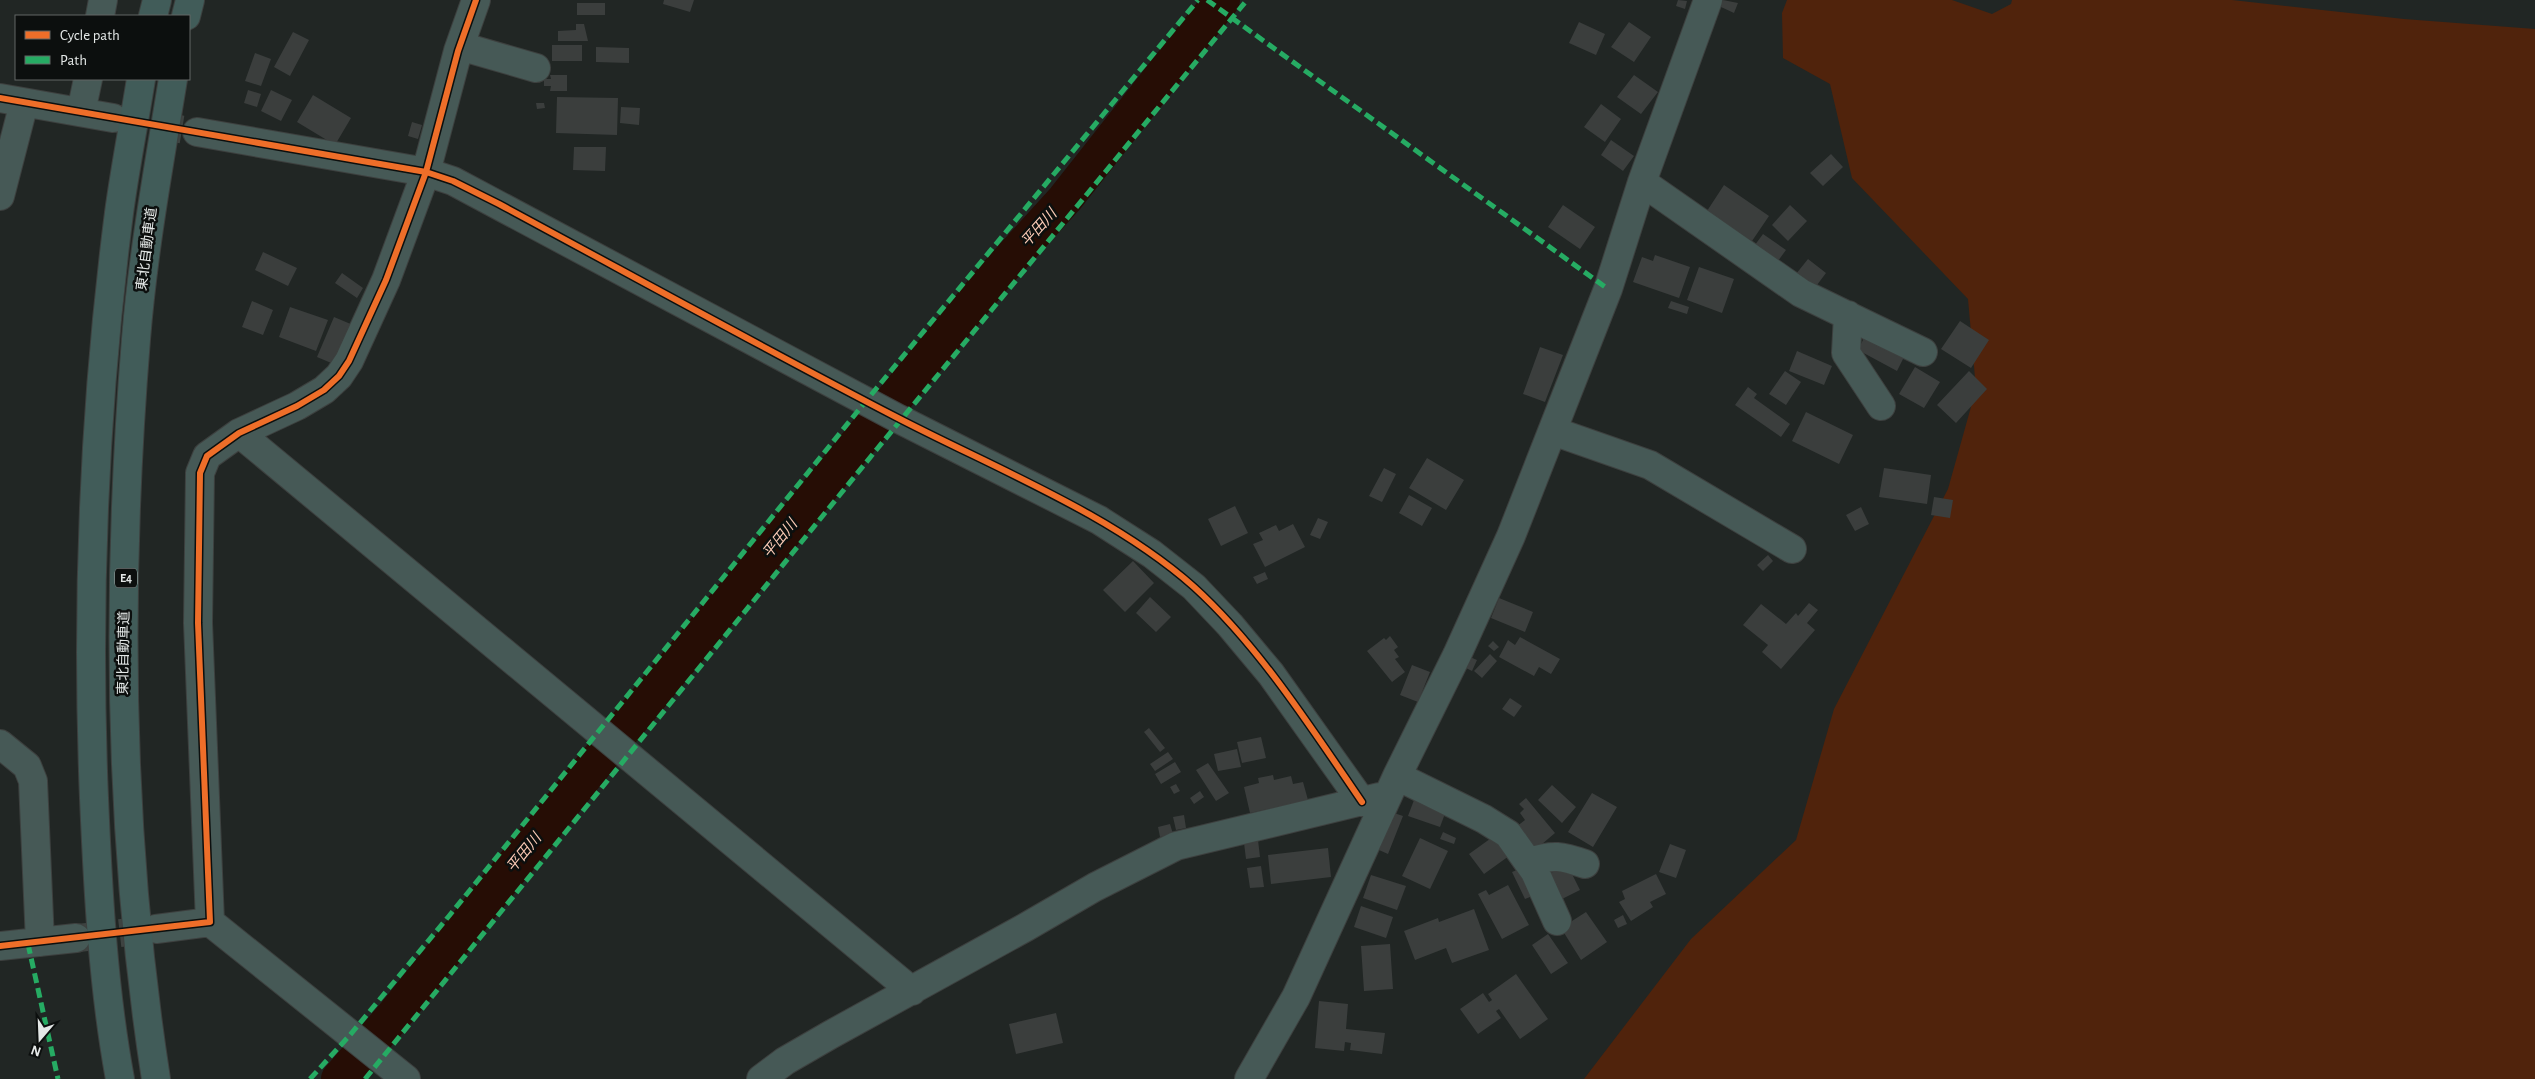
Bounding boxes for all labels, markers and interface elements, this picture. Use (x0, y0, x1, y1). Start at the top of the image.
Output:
legend (15, 15, 190, 80)
text: Cycle path (60, 28, 120, 43)
text: Path (60, 53, 87, 68)
water label: 平田川 (1018, 205, 1061, 250)
street label: 東北自動車道 (133, 206, 159, 292)
water label: 平田川 (760, 515, 801, 561)
road number: E4 (115, 568, 137, 588)
street label: 東北自動車道 (114, 611, 132, 695)
water label: 平田川 (504, 829, 545, 875)
north arrow (15, 1014, 65, 1064)
text: N (29, 1042, 43, 1059)

